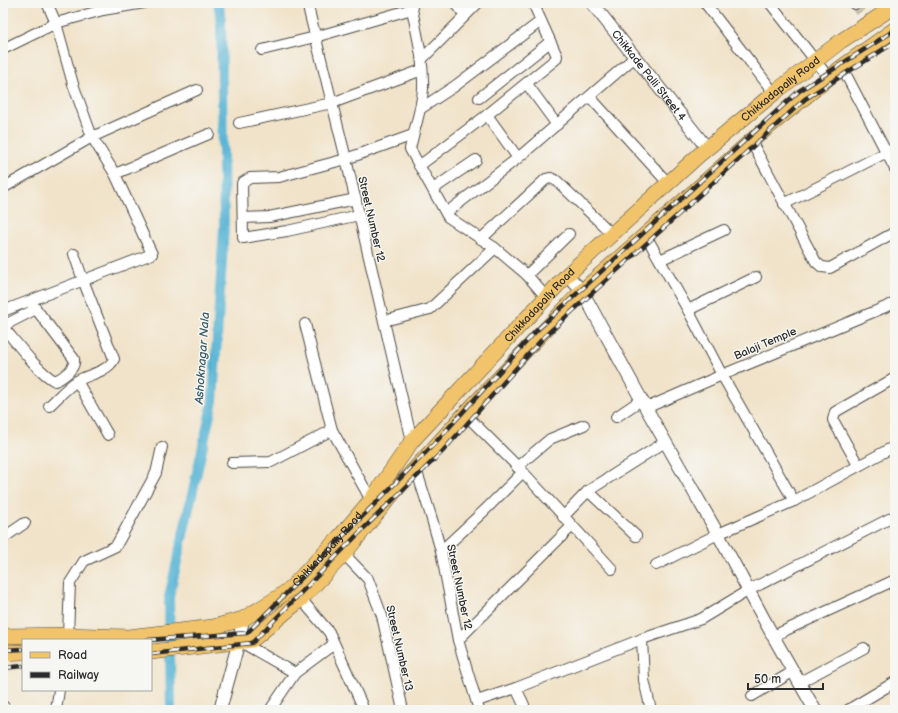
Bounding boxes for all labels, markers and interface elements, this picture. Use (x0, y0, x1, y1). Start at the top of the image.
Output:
street label: Chikkade Palli Street 4 (609, 27, 689, 124)
street label: Chikkadapally Road (738, 54, 823, 125)
street label: Street Number 12 (355, 175, 388, 264)
street label: Chikkadapally Road (502, 265, 578, 345)
water label: Ashoknagar Nala (192, 311, 213, 406)
street label: Balaji Temple (732, 324, 799, 362)
street label: Chikkadapally Road (290, 509, 365, 590)
street label: Street Number 12 (444, 543, 475, 632)
street label: Street Number 13 (383, 604, 416, 692)
legend (22, 639, 152, 691)
text: Road (58, 648, 87, 663)
scale bar (748, 665, 823, 691)
text: Railway (58, 668, 100, 683)
text: 50 m (754, 672, 781, 687)

